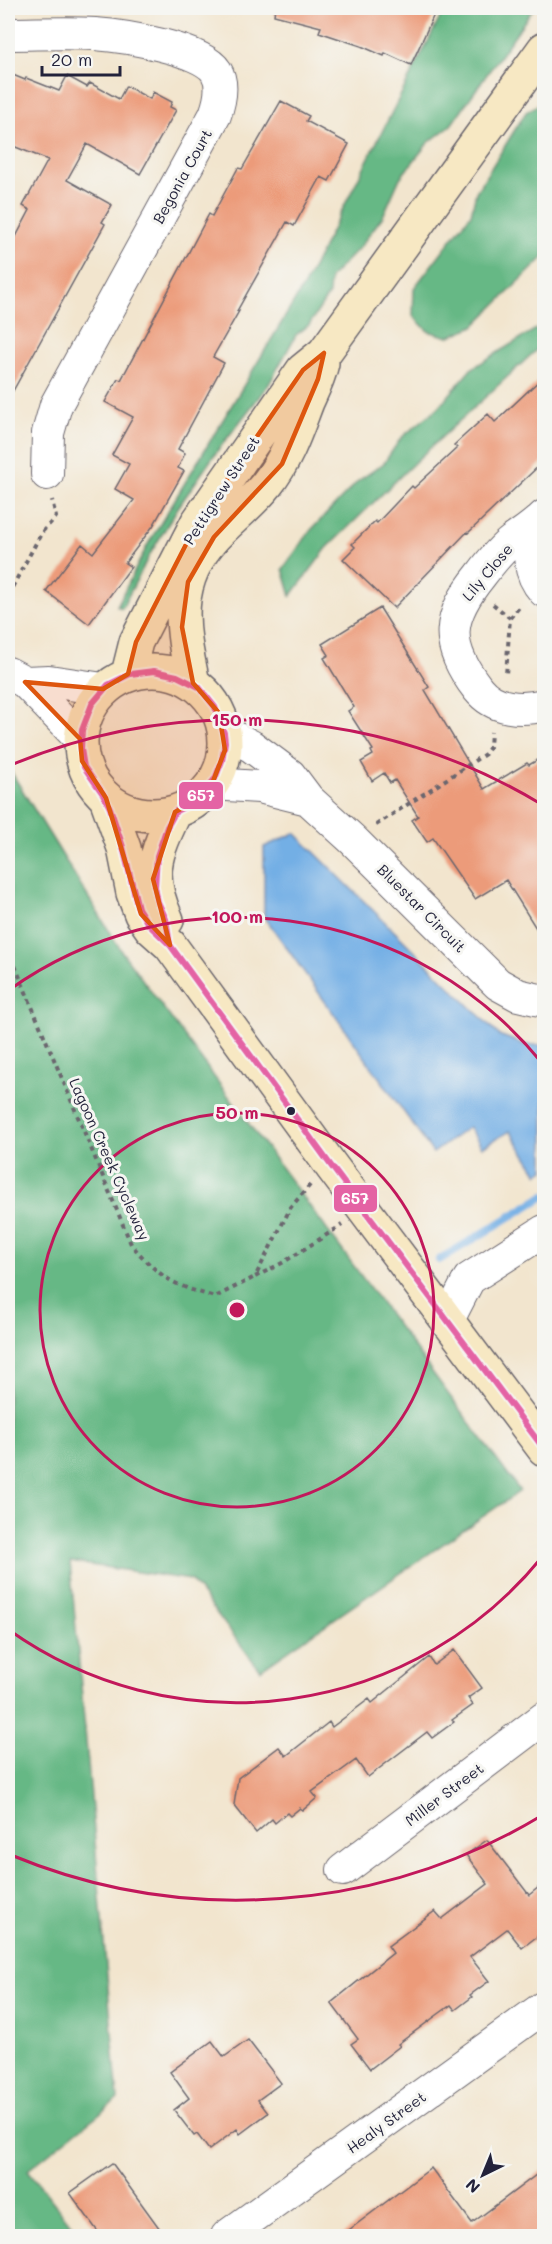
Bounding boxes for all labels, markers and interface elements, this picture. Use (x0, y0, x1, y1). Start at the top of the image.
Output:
scale bar (42, 39, 120, 77)
text: 20 m (51, 47, 92, 71)
street label: Begonia Court (148, 125, 216, 227)
street label: Pettigrew Street (178, 432, 264, 548)
street label: Lily Close (457, 539, 517, 605)
text: 150 m (212, 707, 262, 731)
line badge: 657 (178, 781, 224, 810)
text: 657 (187, 784, 215, 805)
street label: Bluestar Circuit (373, 859, 471, 957)
text: 100 m (211, 904, 263, 928)
street label: Lagoon Creek Cycleway (65, 1075, 155, 1243)
text: 50 m (216, 1100, 258, 1124)
unlabelled marker (285, 1105, 297, 1117)
line badge: 657 (333, 1184, 378, 1213)
text: 657 (341, 1187, 369, 1208)
centre of rings (227, 1300, 247, 1320)
street label: Miller Street (401, 1758, 487, 1830)
street label: Healy Street (342, 2086, 430, 2158)
north arrow (453, 2145, 513, 2205)
text: N (461, 2175, 484, 2198)

